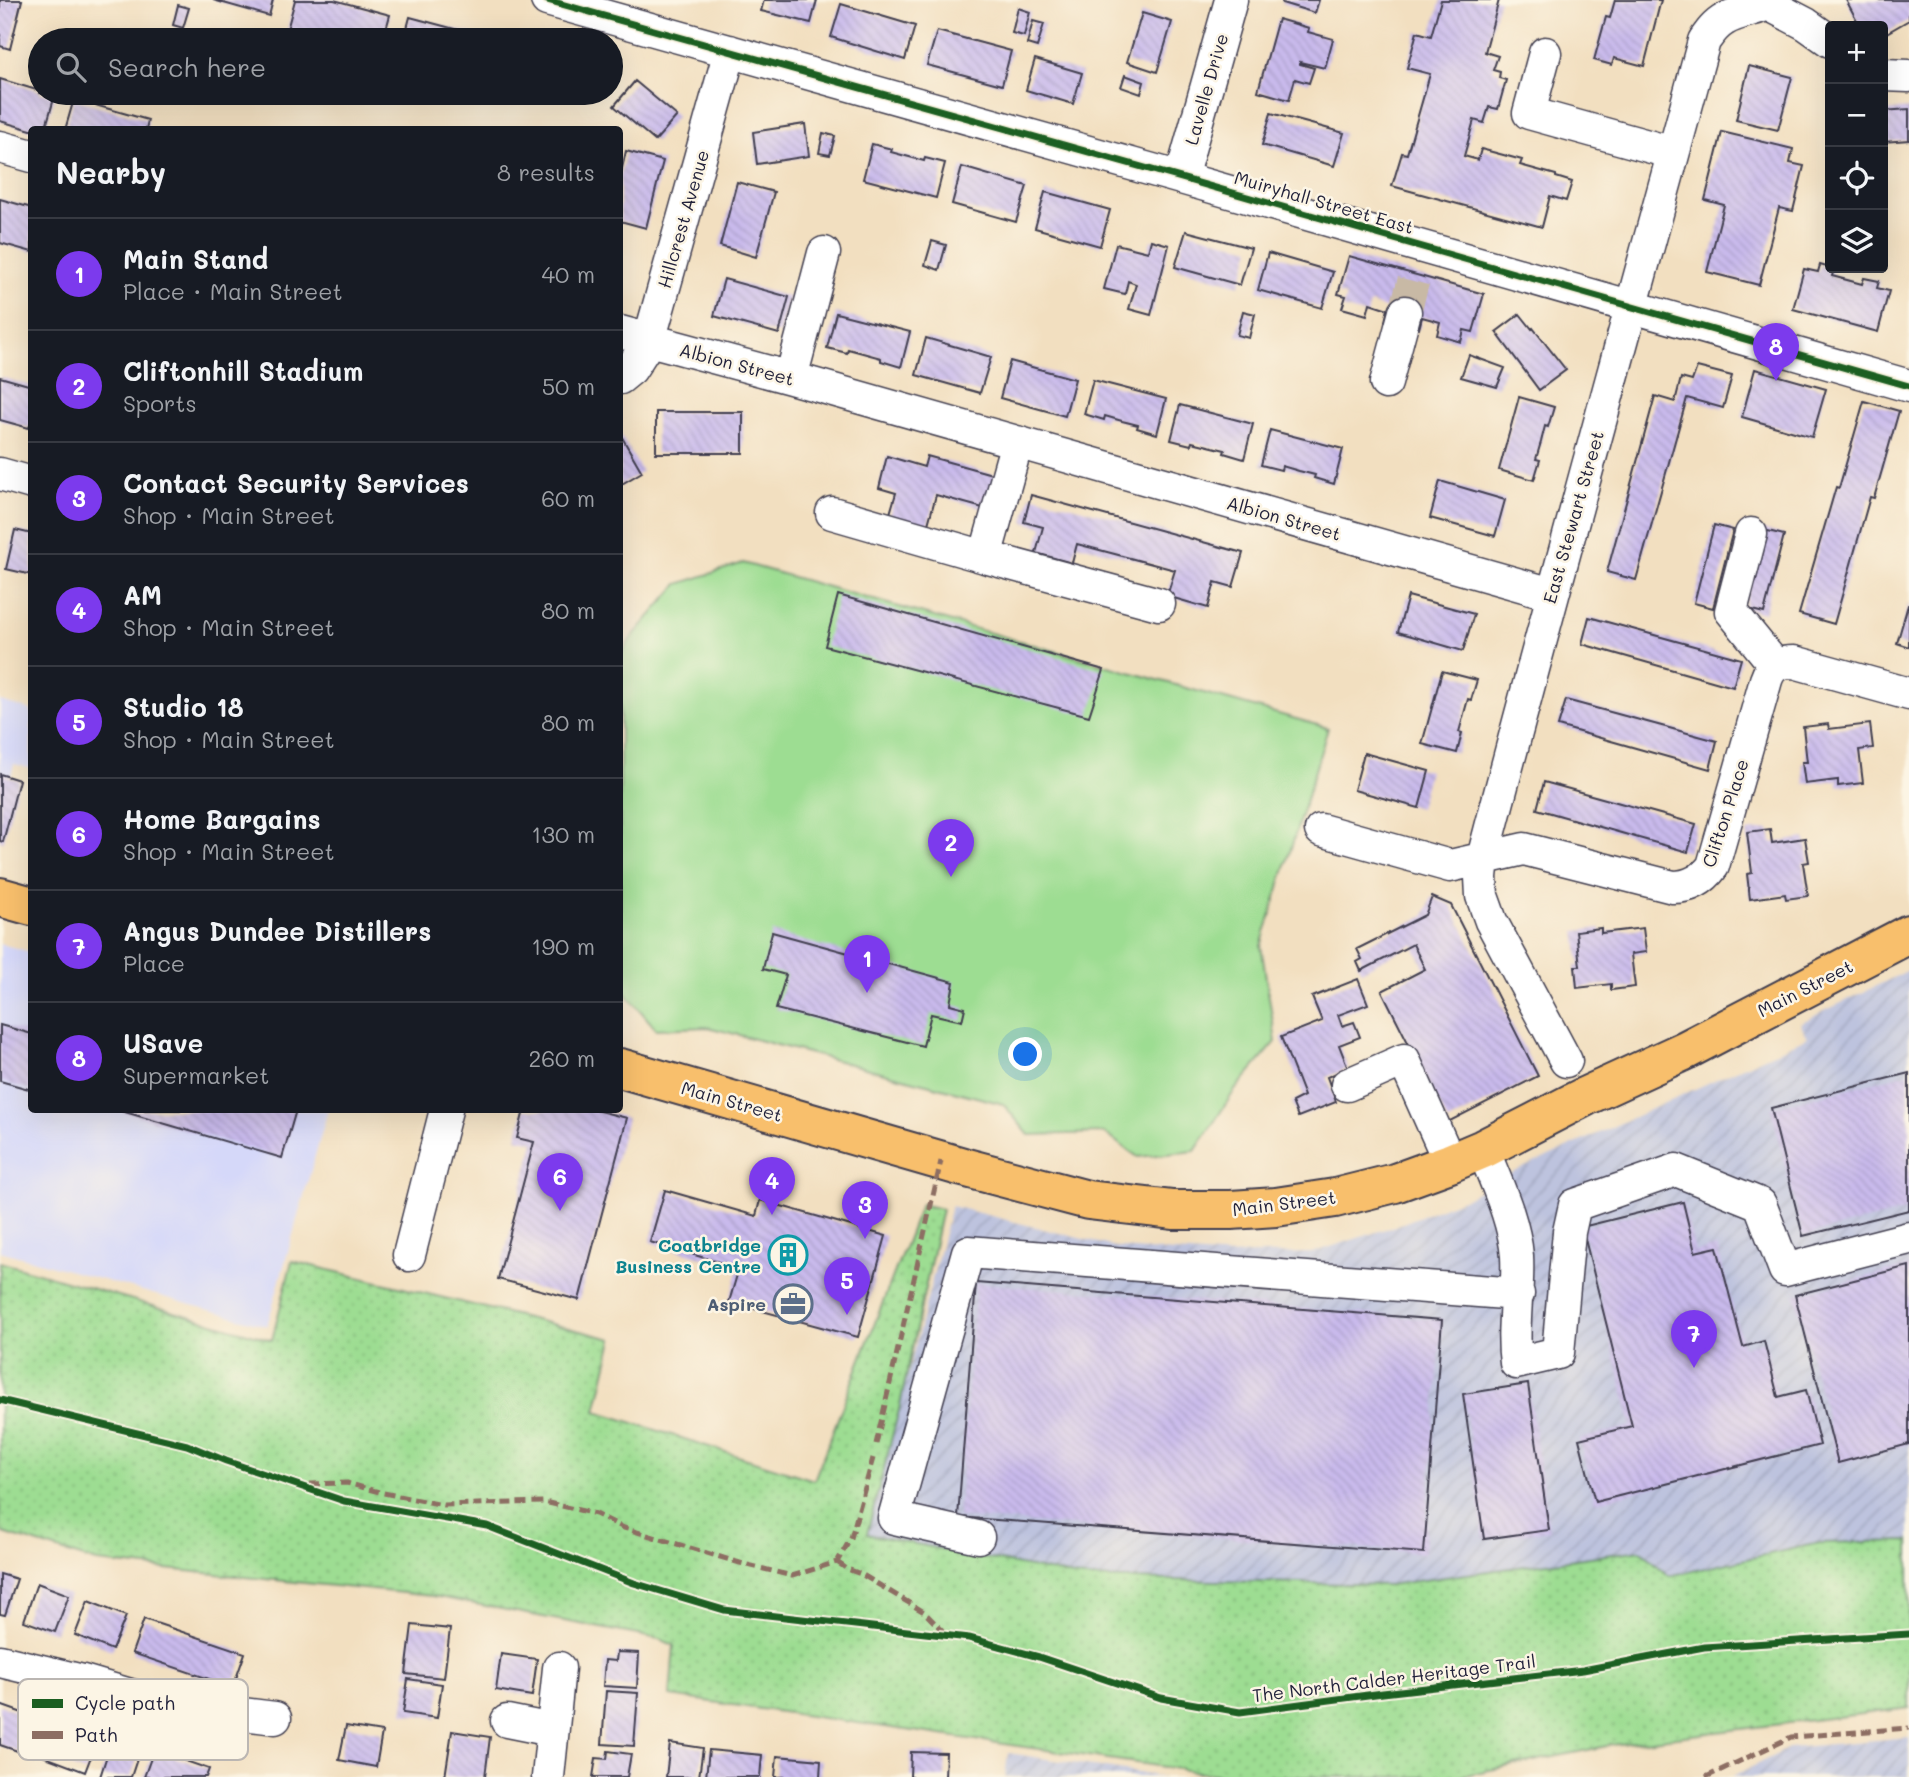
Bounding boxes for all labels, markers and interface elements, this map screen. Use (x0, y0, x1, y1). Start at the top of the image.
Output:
map controls (1825, 21, 1888, 273)
button: + (1825, 21, 1888, 84)
search box (28, 28, 623, 105)
street label: Lavelle Drive (1179, 30, 1233, 148)
icon: search (52, 48, 90, 86)
text: Search here (108, 50, 266, 84)
button: − (1825, 84, 1888, 147)
street label: Hillcrest Avenue (652, 147, 714, 291)
button: locate (1825, 147, 1888, 210)
text: Nearby (56, 152, 166, 192)
text: 8 results (497, 157, 595, 187)
street label: Muiryhall Street East (1232, 165, 1416, 239)
button: layers (1825, 210, 1888, 273)
text: Main Stand (123, 242, 268, 276)
text: 1 (74, 259, 84, 289)
text: 40 m (542, 259, 595, 289)
text: Place · Main Street (123, 276, 343, 306)
pin: 8 (1753, 323, 1799, 381)
street label: Albion Street (677, 337, 797, 391)
text: Cliftonhill Stadium (123, 354, 363, 388)
text: 2 (73, 371, 85, 401)
text: 50 m (542, 371, 595, 401)
text: Sports (123, 388, 197, 418)
street label: East Stewart Street (1537, 428, 1609, 606)
text: Contact Security Services (123, 466, 469, 500)
text: 3 (72, 483, 86, 513)
text: 60 m (541, 483, 595, 513)
street label: Albion Street (1224, 490, 1344, 546)
text: Shop · Main Street (123, 500, 335, 530)
text: AM (123, 578, 162, 612)
text: 4 (72, 595, 86, 625)
text: 80 m (541, 595, 595, 625)
text: Shop · Main Street (123, 612, 335, 642)
text: Studio 18 (123, 690, 244, 724)
text: 5 (72, 707, 86, 737)
text: 80 m (541, 707, 595, 737)
text: Shop · Main Street (123, 724, 335, 754)
street label: Clifton Place (1696, 756, 1754, 870)
text: Home Bargains (123, 802, 321, 836)
text: 6 (72, 819, 86, 849)
text: 130 m (531, 819, 595, 849)
pin: 2 (928, 819, 974, 877)
text: Shop · Main Street (123, 836, 335, 866)
text: Angus Dundee Distillers (123, 914, 431, 948)
text: 7 (73, 931, 85, 961)
text: 190 m (531, 931, 595, 961)
pin: 1 (844, 935, 890, 993)
text: Place (123, 948, 185, 978)
street label: Main Street (1753, 954, 1857, 1022)
text: USave (123, 1026, 203, 1060)
your location (1008, 1037, 1042, 1071)
text: 8 (72, 1043, 86, 1073)
text: 260 m (528, 1043, 595, 1073)
text: Supermarket (123, 1060, 269, 1090)
street label: Main Street (679, 1075, 785, 1127)
pin: 6 (537, 1153, 583, 1211)
pin: 4 (749, 1157, 795, 1215)
pin: 3 (842, 1181, 888, 1239)
street label: Main Street (1231, 1185, 1337, 1221)
place label: Coatbridge Business Centre (615, 1233, 761, 1278)
building icon: Coatbridge Business Centre (767, 1234, 809, 1276)
pin: 5 (824, 1257, 870, 1315)
office icon: Aspire (772, 1283, 814, 1325)
place label: Aspire (707, 1292, 766, 1316)
pin: 7 (1671, 1310, 1717, 1368)
street label: The North Calder Heritage Trail (1251, 1649, 1537, 1707)
legend (18, 1679, 248, 1760)
text: Cycle path (75, 1690, 175, 1715)
text: Path (75, 1722, 118, 1747)

